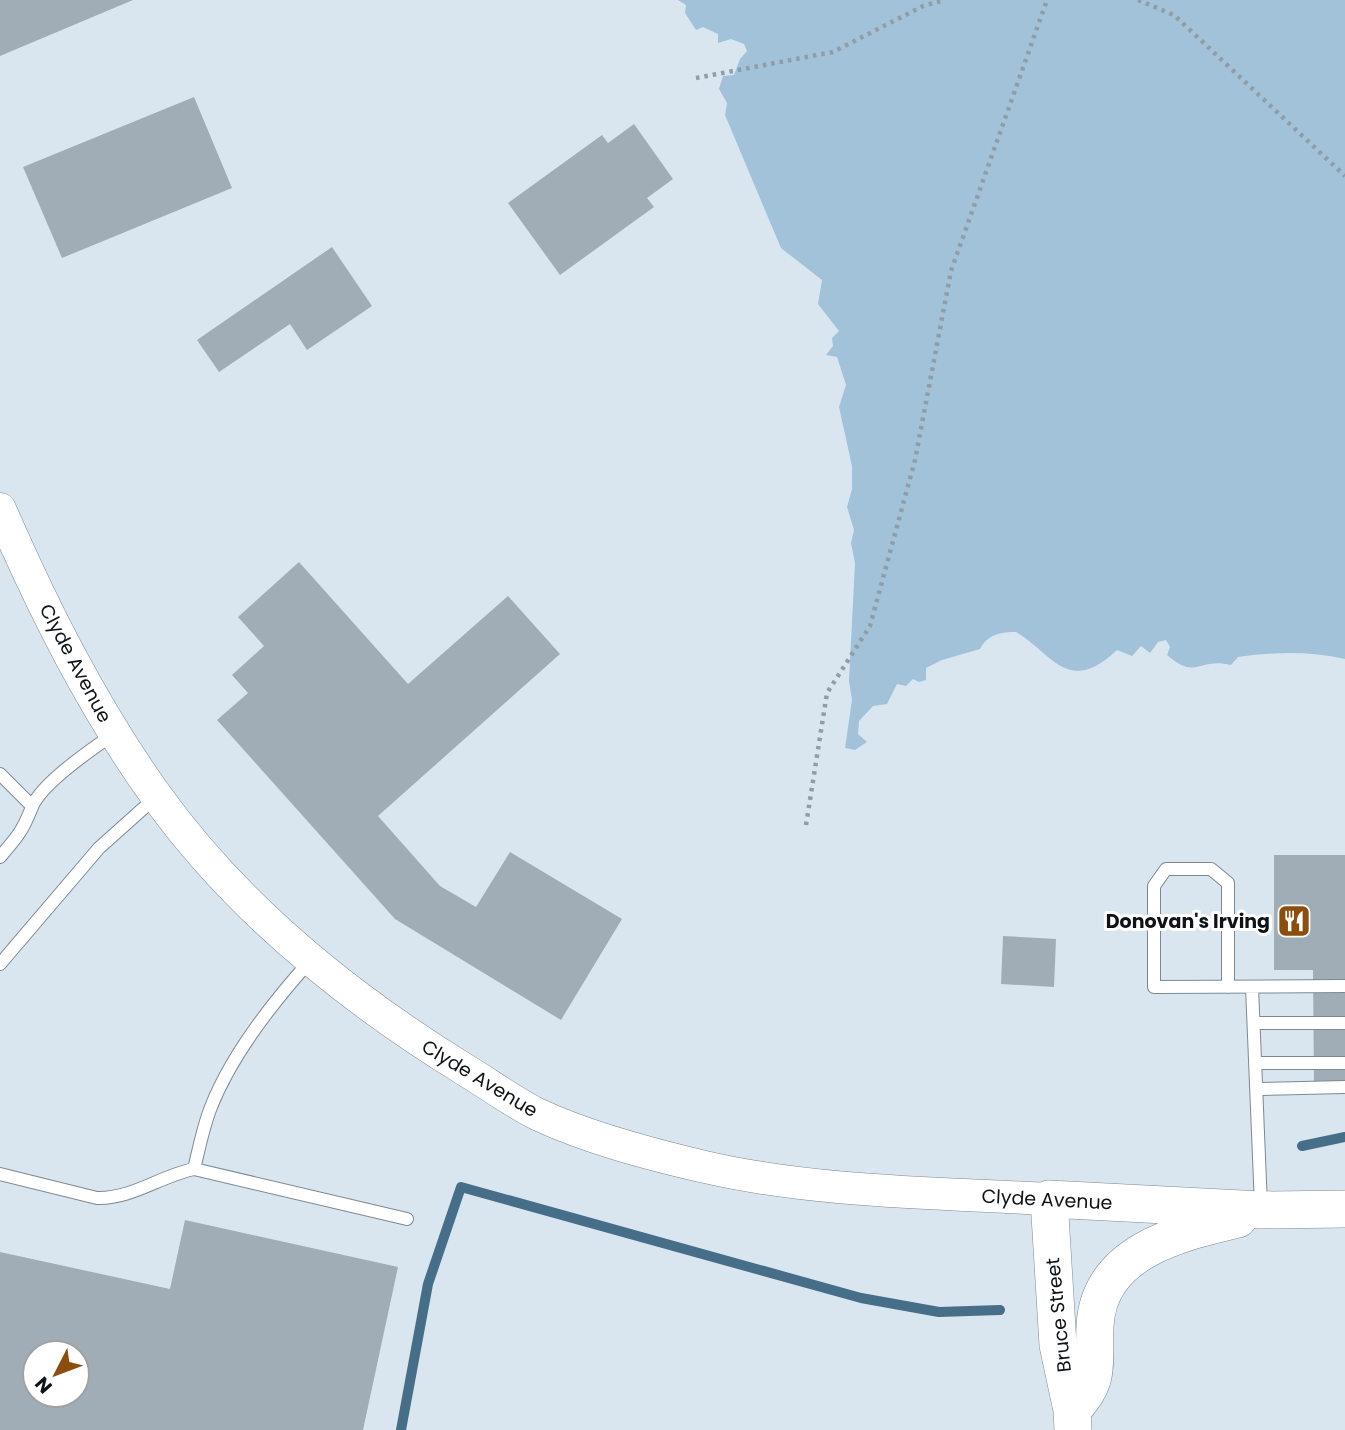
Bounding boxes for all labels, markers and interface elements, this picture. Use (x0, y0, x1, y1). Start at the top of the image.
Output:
street label: Clyde Avenue (33, 599, 118, 727)
restaurant icon: Donovan's Irving (1275, 902, 1313, 940)
place label: Donovan's Irving (1106, 908, 1270, 935)
street label: Clyde Avenue (417, 1033, 543, 1124)
street label: Clyde Avenue (981, 1183, 1113, 1216)
street label: Bruce Street (1039, 1256, 1078, 1374)
north arrow (21, 1339, 91, 1409)
text: N (29, 1371, 59, 1399)

